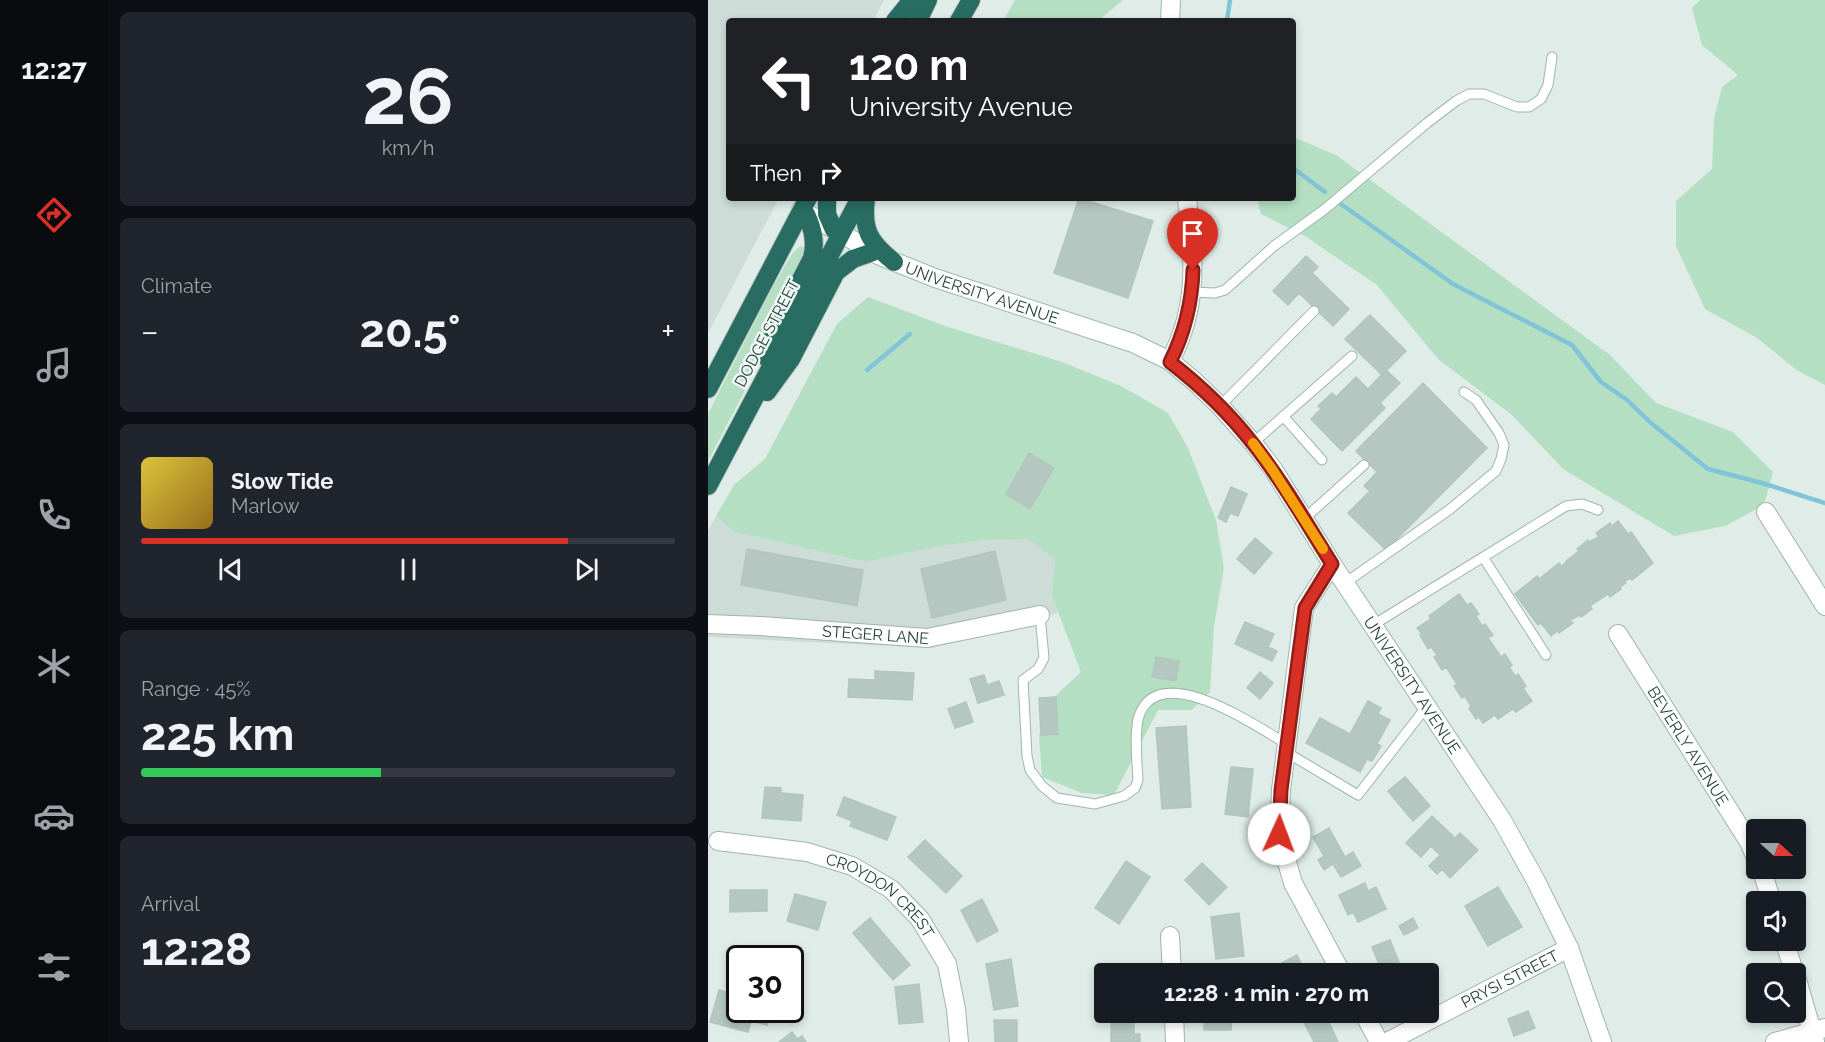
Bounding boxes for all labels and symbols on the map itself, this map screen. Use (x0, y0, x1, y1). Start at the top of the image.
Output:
pin (1167, 208, 1218, 270)
street label: UNIVERSITY AVENUE (903, 258, 1062, 328)
street label: DODGE STREET (731, 276, 804, 390)
street label: UNIVERSITY AVENUE (1360, 613, 1465, 758)
street label: STEGER LANE (822, 621, 930, 648)
street label: BEVERLY AVENUE (1644, 683, 1733, 809)
position arrow (1247, 802, 1311, 866)
north arrow (1746, 819, 1806, 879)
street label: CROYDON CREST (824, 849, 939, 941)
speed limit sign: 30 (726, 945, 804, 1023)
street label: PRYSI STREET (1458, 946, 1562, 1012)

